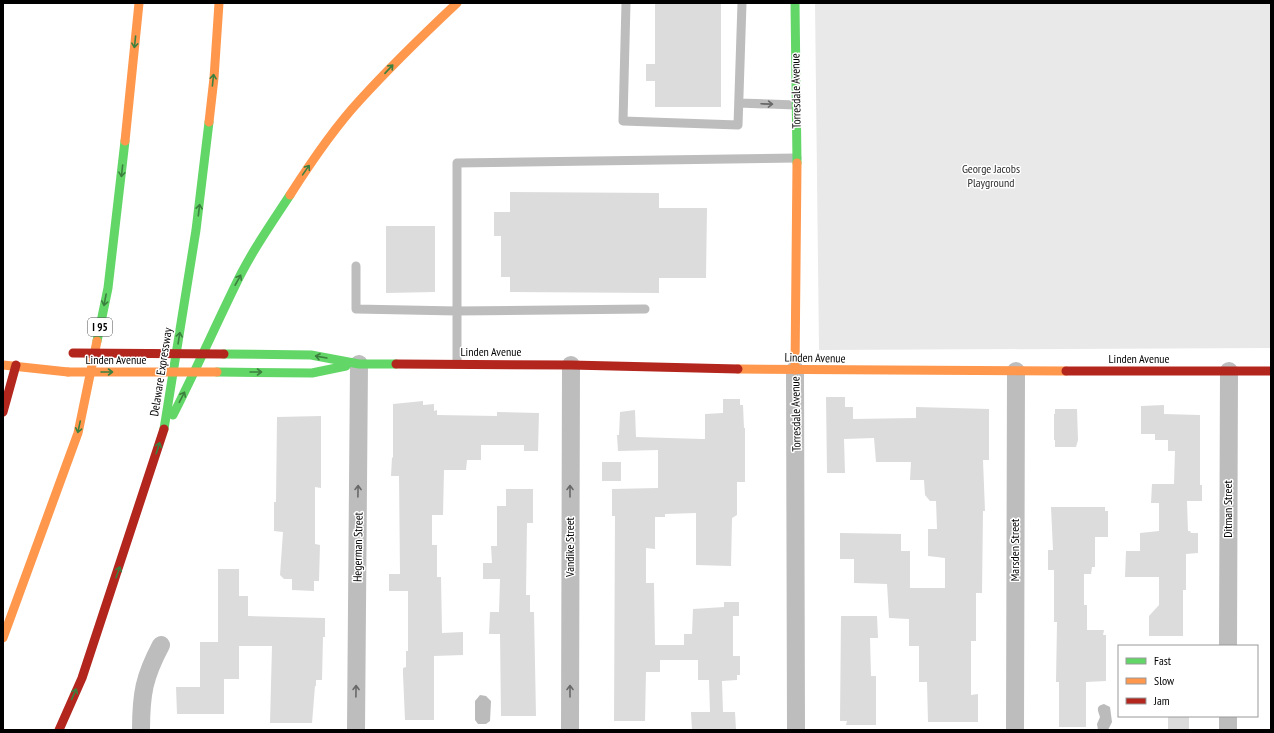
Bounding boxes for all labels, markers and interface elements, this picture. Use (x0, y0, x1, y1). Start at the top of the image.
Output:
one-way arrow (131, 35, 139, 48)
street label: Torresdale Avenue (787, 53, 804, 129)
one-way arrow (384, 64, 394, 74)
one-way arrow (210, 74, 217, 87)
one-way arrow (760, 100, 773, 108)
park label: George Jacobs Playground (962, 161, 1020, 190)
one-way arrow (119, 164, 126, 177)
one-way arrow (302, 164, 310, 175)
one-way arrow (195, 204, 203, 217)
one-way arrow (235, 274, 242, 286)
one-way arrow (101, 293, 109, 306)
road number: I 95 (88, 318, 112, 336)
street label: Delaware Expressway (146, 326, 175, 417)
one-way arrow (175, 332, 183, 345)
street label: Linden Avenue (461, 344, 521, 359)
street label: Linden Avenue (784, 349, 846, 366)
street label: Linden Avenue (1109, 351, 1169, 366)
street label: Linden Avenue (86, 352, 146, 367)
one-way arrow (315, 353, 328, 361)
one-way arrow (100, 368, 113, 376)
one-way arrow (249, 368, 262, 376)
street label: Torresdale Avenue (787, 376, 804, 452)
one-way arrow (178, 391, 186, 403)
one-way arrow (75, 421, 83, 434)
one-way arrow (155, 443, 163, 455)
street label: Ditman Street (1220, 480, 1235, 538)
one-way arrow (354, 485, 362, 498)
one-way arrow (566, 485, 574, 498)
street label: Hegerman Street (349, 511, 366, 582)
street label: Vandike Street (562, 516, 577, 578)
street label: Marsden Street (1007, 518, 1022, 581)
one-way arrow (114, 566, 122, 578)
legend (1118, 645, 1258, 717)
text: Fast (1154, 653, 1172, 668)
text: Slow (1154, 673, 1175, 688)
one-way arrow (352, 685, 360, 698)
one-way arrow (566, 685, 574, 698)
one-way arrow (71, 689, 79, 701)
text: Jam (1153, 693, 1170, 708)

